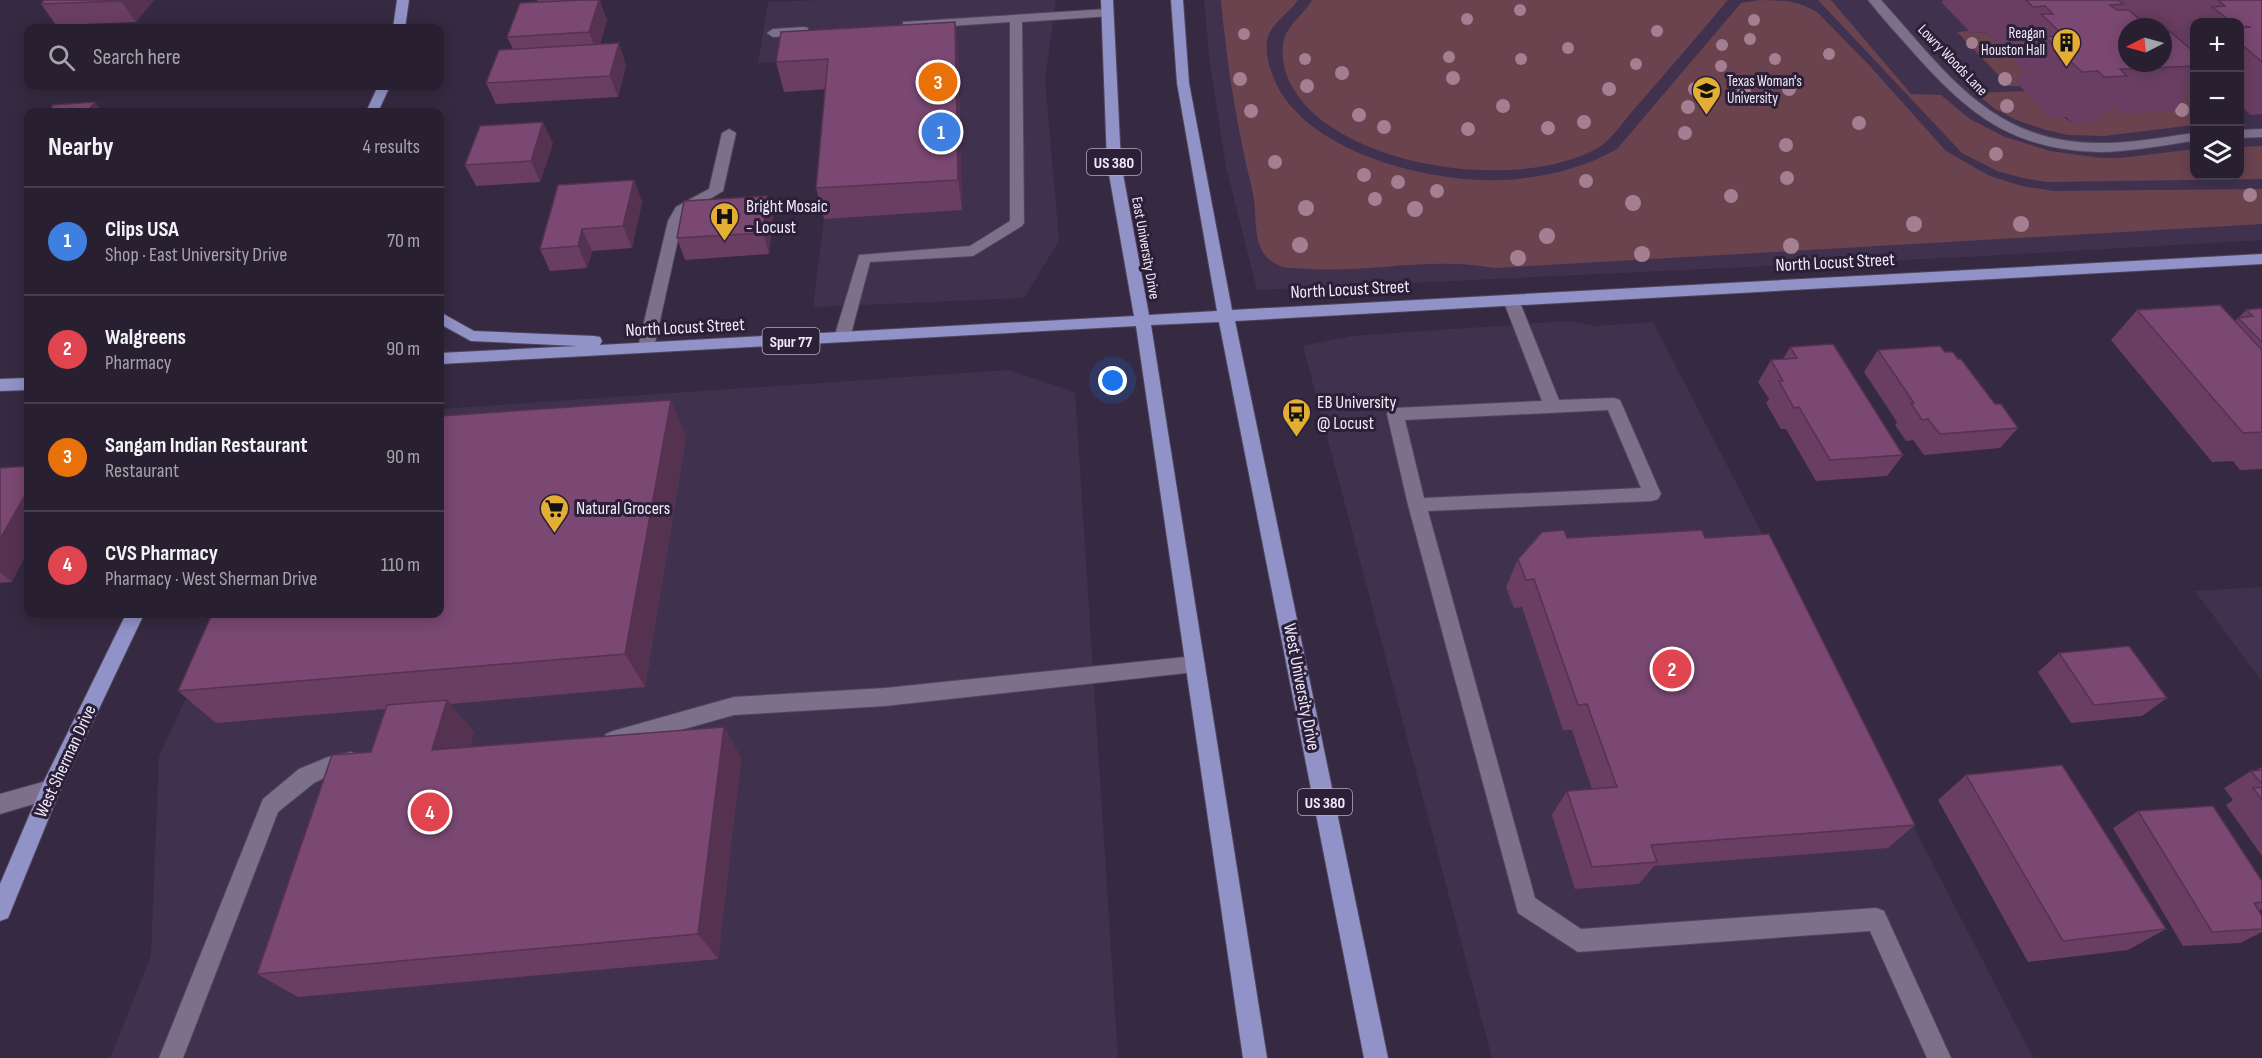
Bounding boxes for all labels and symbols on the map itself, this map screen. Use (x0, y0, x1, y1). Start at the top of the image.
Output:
north arrow (2118, 18, 2172, 72)
street label: Lowry Woods Lane (1914, 21, 1992, 100)
place label: Reagan Houston Hall (1981, 24, 2045, 60)
building icon: Reagan Houston Hall (2050, 26, 2082, 68)
pin: 3 (918, 60, 958, 104)
place label: Texas Woman's University (1727, 72, 1802, 108)
school or university icon: Texas Woman's University (1690, 74, 1722, 116)
pin: 1 (922, 110, 960, 154)
road number: US 380 (1087, 149, 1141, 175)
street label: East University Drive (1127, 195, 1164, 301)
place label: Bright Mosaic - Locust (746, 196, 828, 238)
hospital icon: Bright Mosaic - Locust (709, 200, 741, 242)
street label: North Locust Street (1775, 249, 1896, 276)
street label: North Locust Street (1290, 276, 1411, 303)
street label: North Locust Street (625, 314, 746, 341)
road number: Spur 77 (762, 328, 820, 354)
your location (1098, 366, 1127, 395)
place label: EB University @ Locust (1317, 392, 1397, 434)
bus stop icon: EB University @ Locust (1280, 396, 1312, 438)
supermarket icon: Natural Grocers (539, 492, 571, 534)
place label: Natural Grocers (576, 498, 670, 519)
street label: West University Drive (1279, 622, 1324, 752)
pin: 2 (1652, 646, 1692, 692)
street label: West Sherman Drive (30, 702, 101, 821)
road number: US 380 (1298, 789, 1352, 815)
pin: 4 (410, 790, 450, 834)

